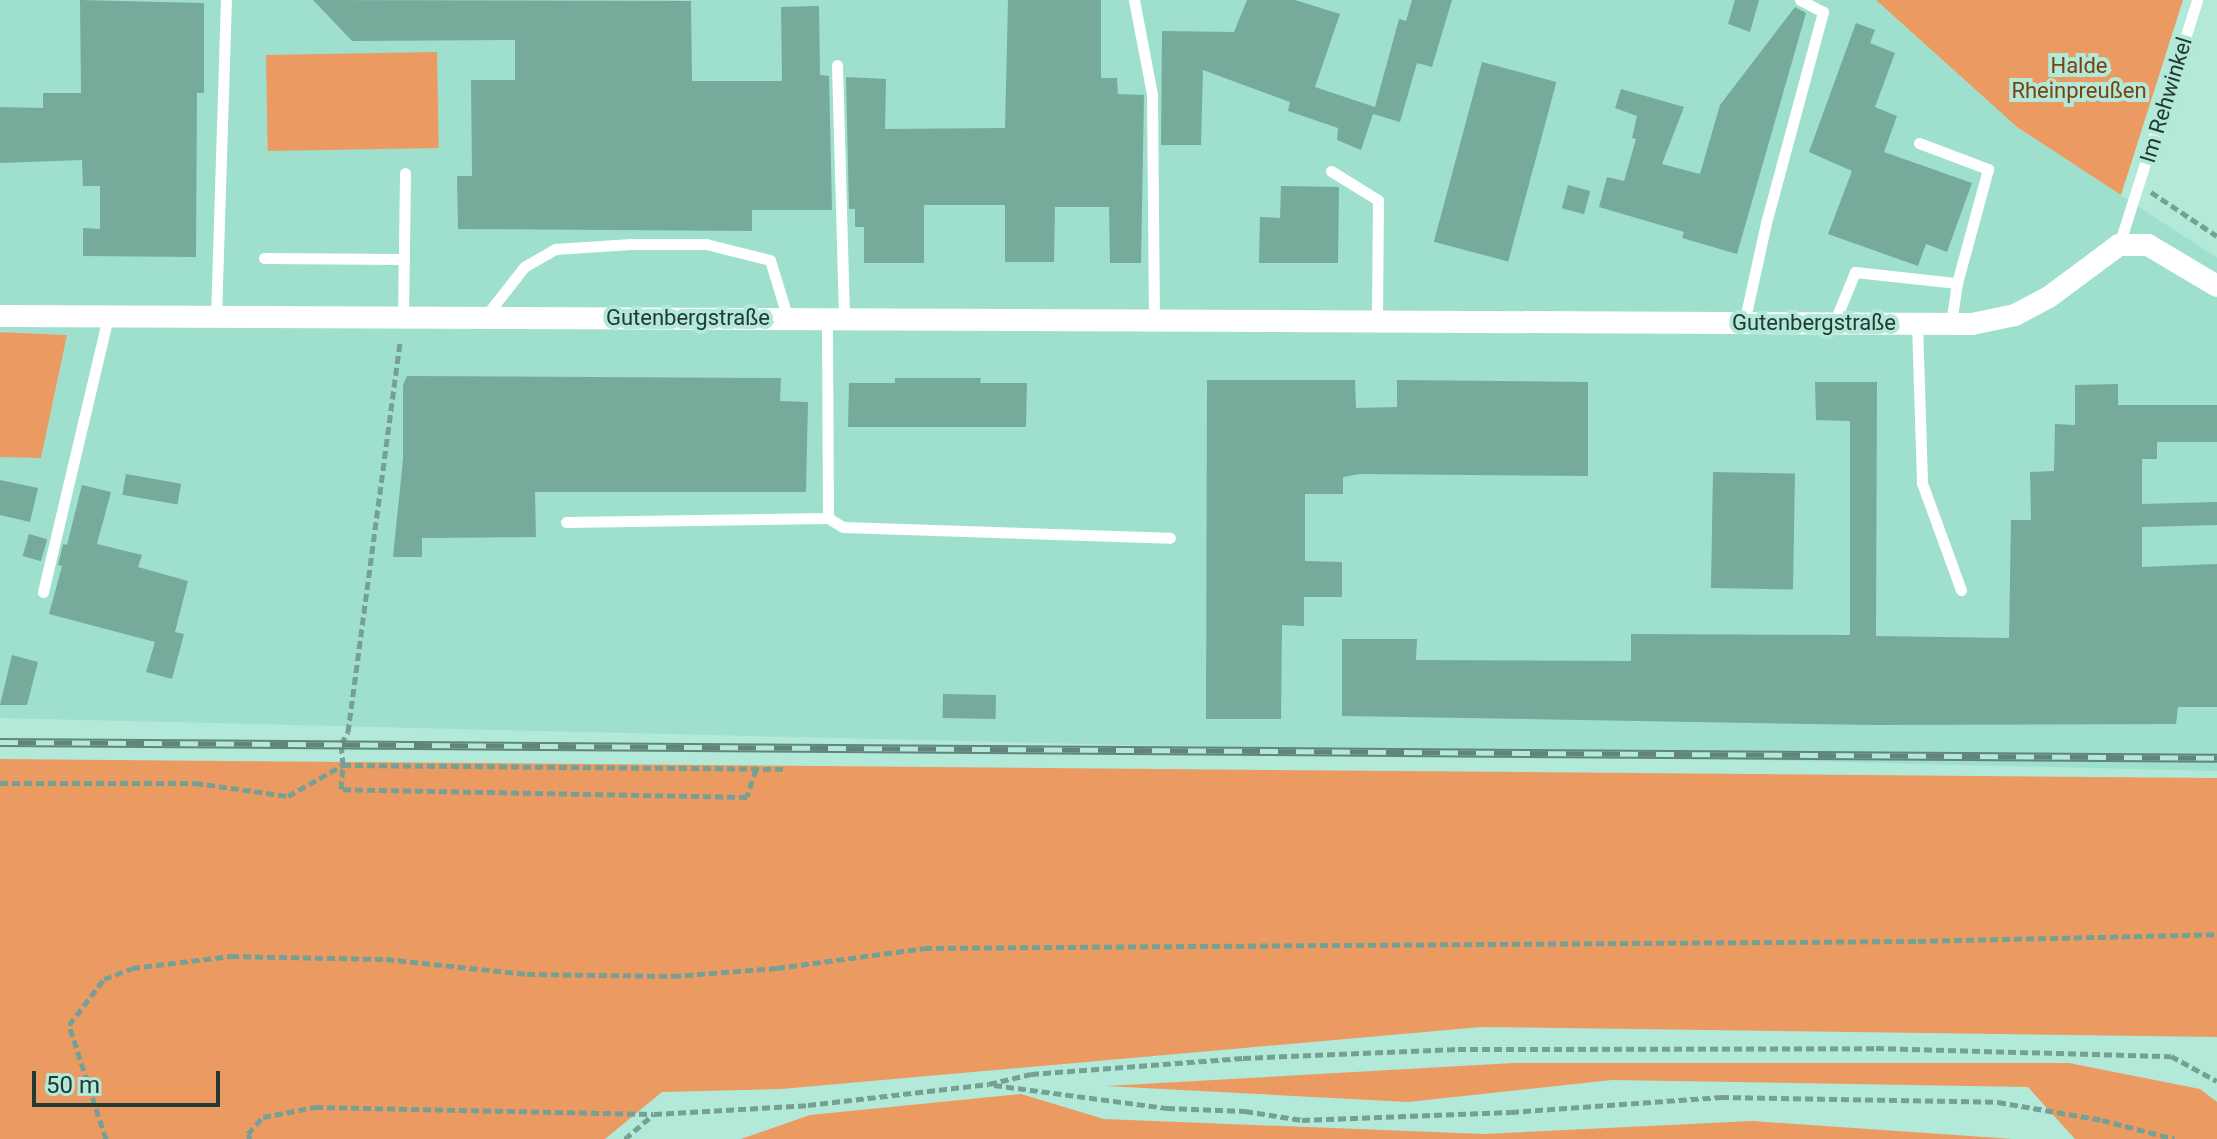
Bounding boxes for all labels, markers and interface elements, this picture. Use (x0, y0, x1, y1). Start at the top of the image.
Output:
street label: Im Rehwinkel (2134, 34, 2198, 166)
park label: Halde Rheinpreußen (2011, 52, 2147, 104)
street label: Gutenbergstraße (606, 305, 770, 331)
street label: Gutenbergstraße (1732, 310, 1896, 336)
scale bar (36, 1055, 224, 1105)
text: 50 m (46, 1071, 100, 1099)

